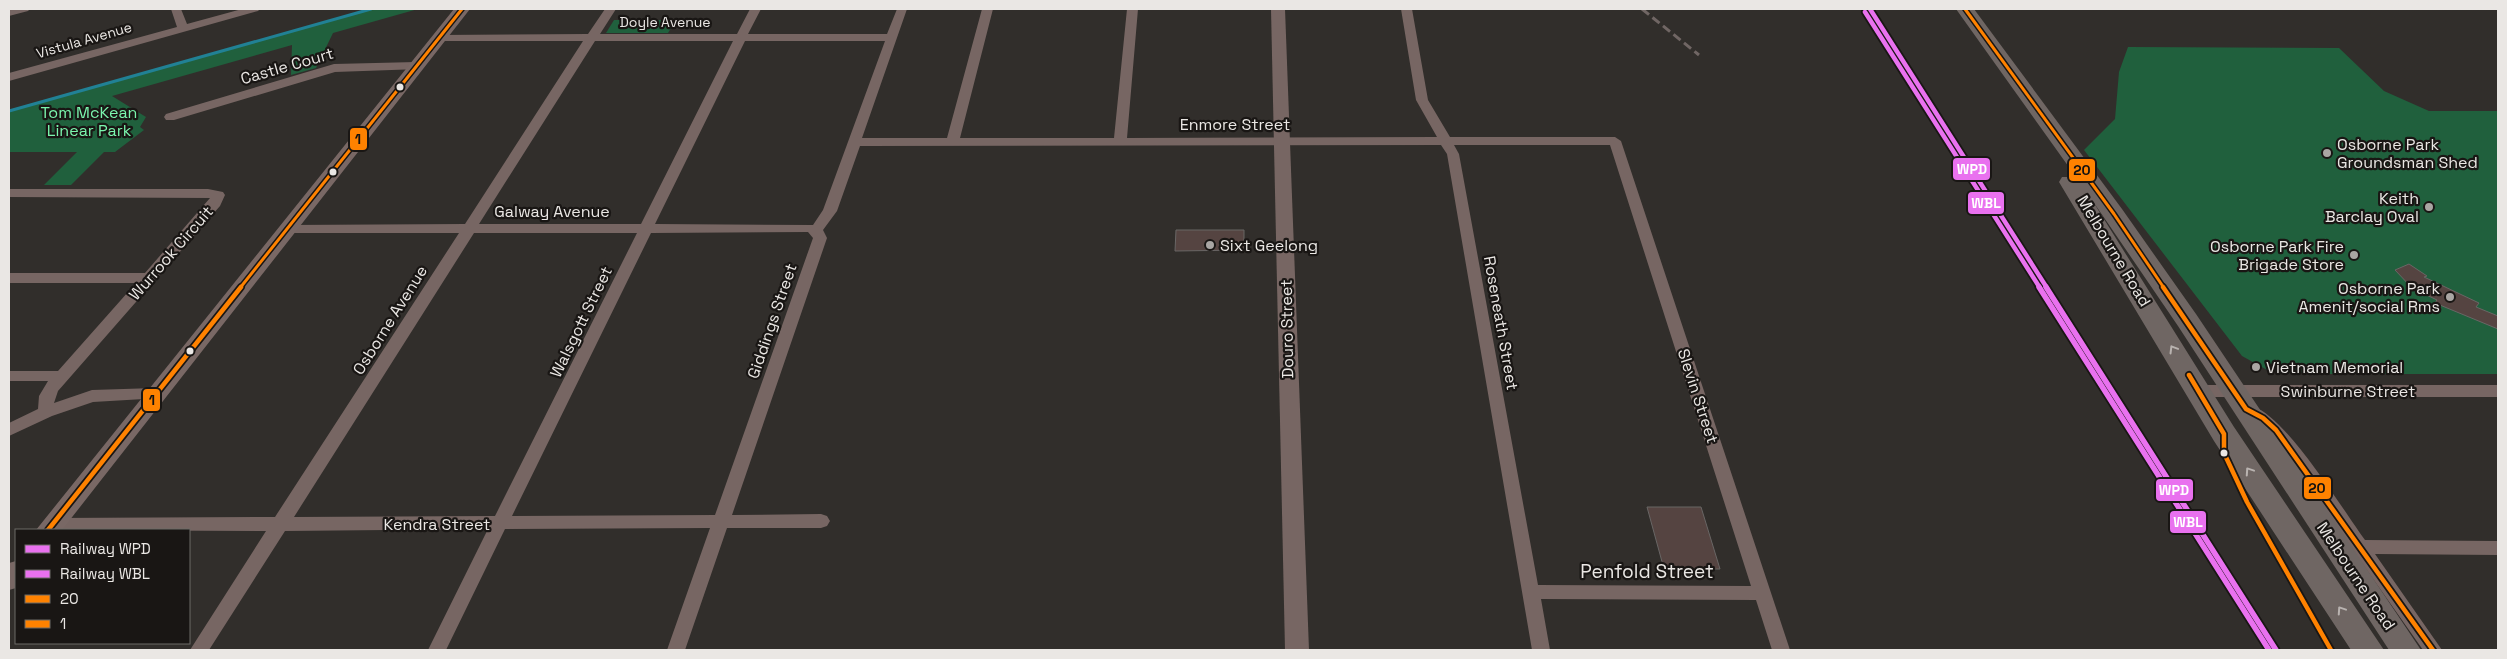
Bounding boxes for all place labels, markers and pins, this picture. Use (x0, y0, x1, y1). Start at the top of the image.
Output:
unlabelled marker (395, 82, 405, 92)
place label: Osborne Park Groundsman Shed (2337, 134, 2478, 173)
marker: Osborne Park Groundsman Shed (2321, 147, 2333, 159)
unlabelled marker (328, 167, 338, 177)
place label: Keith Barclay Oval (2325, 188, 2419, 227)
marker: Keith Barclay Oval (2423, 201, 2435, 213)
place label: Sixt Geelong (1220, 235, 1318, 256)
place label: Osborne Park Fire Brigade Store (2210, 236, 2344, 275)
marker: Sixt Geelong (1204, 239, 1216, 251)
marker: Osborne Park Fire Brigade Store (2348, 249, 2360, 261)
place label: Osborne Park Amenit/social Rms (2298, 278, 2440, 317)
marker: Osborne Park Amenit/social Rms (2444, 291, 2456, 303)
unlabelled marker (185, 346, 195, 356)
place label: Vietnam Memorial (2266, 357, 2403, 378)
marker: Vietnam Memorial (2250, 361, 2262, 373)
unlabelled marker (2219, 448, 2229, 458)

